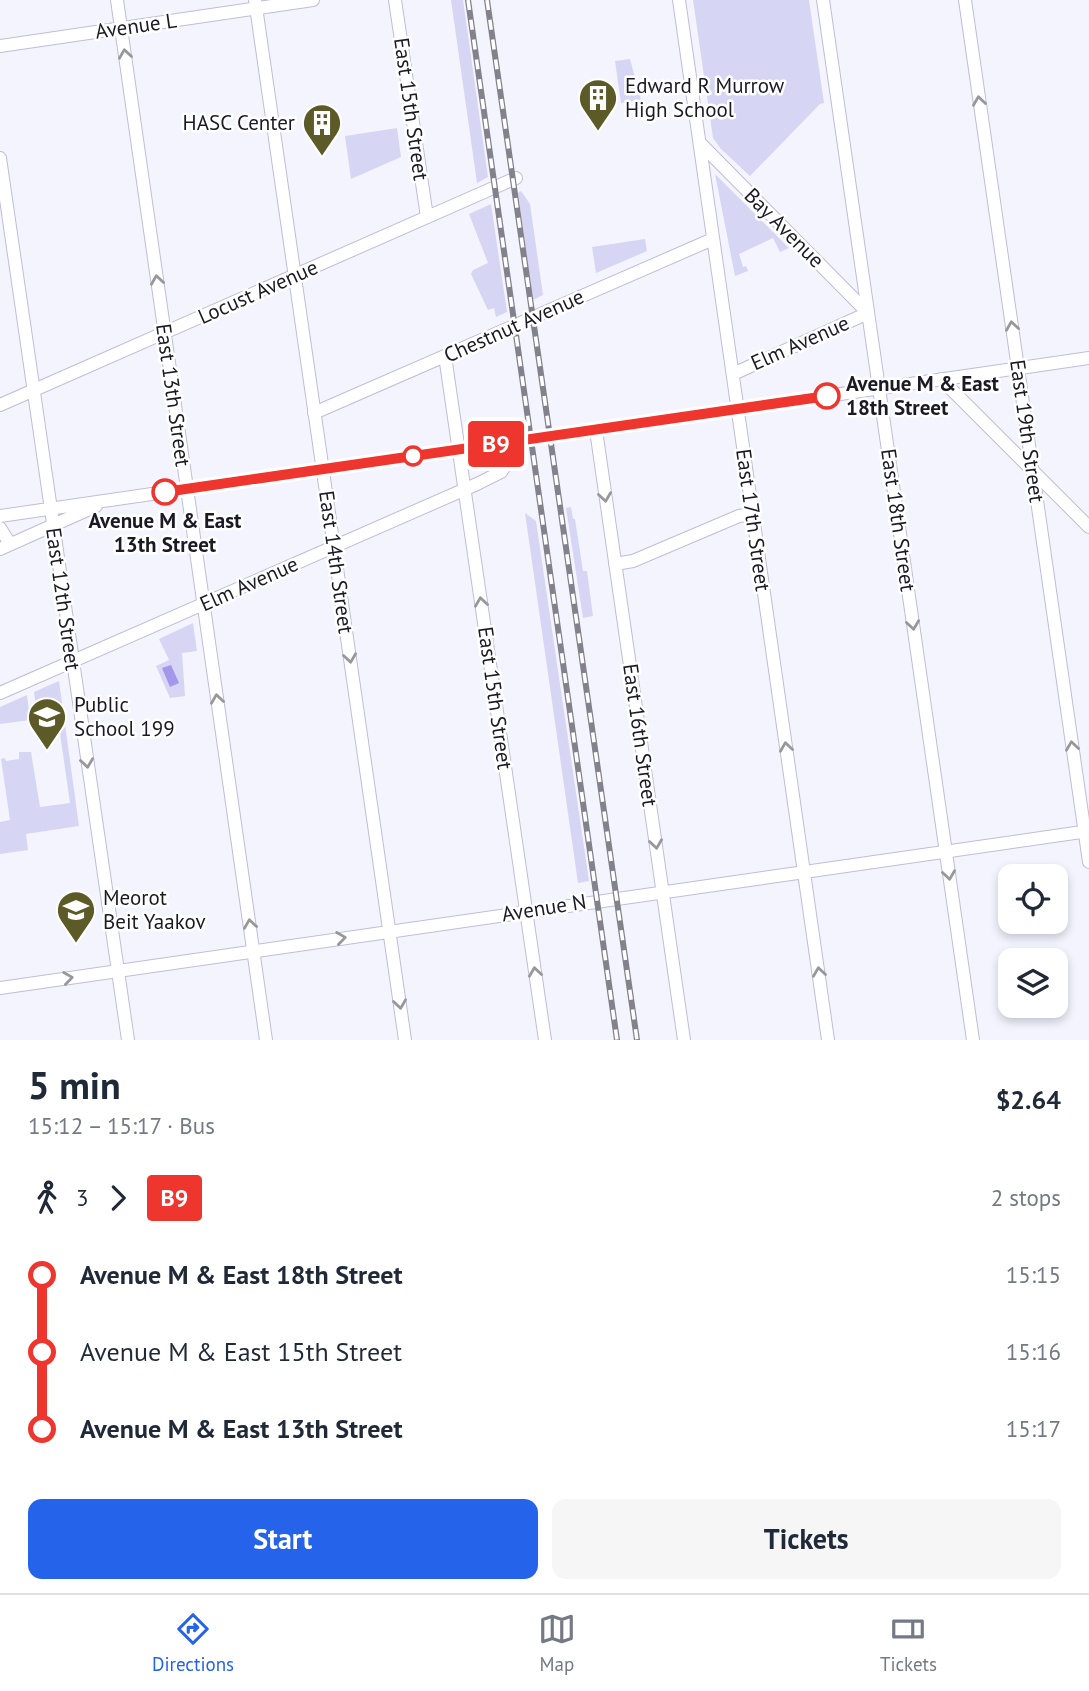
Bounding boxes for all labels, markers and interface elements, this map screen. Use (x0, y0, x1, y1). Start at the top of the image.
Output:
street label: Avenue L (93, 6, 179, 45)
street label: East 15th Street (388, 36, 435, 182)
one-way arrow (117, 49, 132, 60)
place label: Edward R Murrow High School (625, 72, 785, 123)
building icon: Edward R Murrow High School (577, 77, 619, 132)
one-way arrow (972, 95, 987, 107)
building icon: HASC Center (301, 102, 343, 157)
place label: HASC Center (183, 109, 295, 136)
street label: Bay Avenue (739, 182, 830, 273)
street label: Locust Avenue (194, 253, 322, 330)
one-way arrow (149, 274, 164, 286)
street label: Chestnut Avenue (440, 283, 588, 368)
street label: Elm Avenue (746, 309, 853, 376)
one-way arrow (1004, 321, 1019, 332)
street label: East 13th Street (150, 322, 197, 468)
street label: East 19th Street (1004, 358, 1051, 504)
place label: Avenue M & East 18th Street (846, 370, 1000, 421)
marker: Avenue M & East 18th Street (814, 383, 840, 409)
line badge: B9 (464, 421, 528, 467)
text: B9 (482, 428, 510, 459)
unlabelled marker (403, 446, 423, 466)
street label: East 17th Street (730, 447, 777, 593)
street label: East 18th Street (875, 447, 922, 593)
marker: Avenue M & East 13th Street (152, 479, 178, 505)
street label: East 14th Street (313, 489, 360, 635)
one-way arrow (598, 491, 613, 503)
place label: Avenue M & East 13th Street (89, 507, 242, 558)
street label: East 12th Street (40, 526, 87, 672)
street label: Elm Avenue (195, 550, 302, 617)
one-way arrow (474, 596, 489, 608)
one-way arrow (905, 620, 920, 631)
street label: East 15th Street (472, 625, 519, 771)
one-way arrow (342, 652, 357, 664)
street label: East 16th Street (617, 662, 664, 808)
place label: Public School 199 (74, 691, 175, 742)
one-way arrow (209, 693, 224, 705)
school or university icon: Public School 199 (26, 696, 68, 751)
one-way arrow (1065, 740, 1080, 752)
one-way arrow (779, 741, 794, 753)
one-way arrow (79, 757, 94, 768)
one-way arrow (648, 838, 663, 850)
map controls (998, 864, 1068, 1018)
button: locate (998, 864, 1068, 934)
one-way arrow (941, 869, 956, 881)
place label: Meorot Beit Yaakov (103, 884, 206, 935)
street label: Avenue N (500, 887, 588, 928)
school or university icon: Meorot Beit Yaakov (55, 889, 97, 944)
one-way arrow (242, 918, 257, 930)
one-way arrow (335, 931, 347, 946)
button: layers (998, 948, 1068, 1018)
one-way arrow (528, 967, 543, 978)
one-way arrow (811, 967, 826, 978)
one-way arrow (62, 970, 73, 985)
one-way arrow (392, 999, 407, 1010)
text: 5 min (28, 1060, 121, 1109)
text: $2.64 (996, 1083, 1061, 1116)
text: 15:12 – 15:17 · Bus (28, 1111, 215, 1140)
icon: walk (28, 1179, 66, 1217)
icon: forward (99, 1179, 137, 1217)
text: B9 (161, 1182, 188, 1213)
text: 3 (76, 1183, 89, 1212)
text: 2 stops (991, 1183, 1061, 1212)
text: Avenue M & East 18th Street (80, 1258, 403, 1291)
text: 15:15 (1006, 1260, 1061, 1289)
text: Avenue M & East 15th Street (80, 1335, 402, 1368)
text: 15:16 (1006, 1337, 1061, 1366)
text: Avenue M & East 13th Street (80, 1412, 403, 1445)
text: 15:17 (1006, 1414, 1061, 1443)
button: Start (28, 1499, 538, 1579)
button: Tickets (552, 1499, 1061, 1579)
tab: Directions (152, 1610, 234, 1676)
tab: Map (538, 1610, 576, 1676)
tab: Tickets (880, 1610, 937, 1676)

